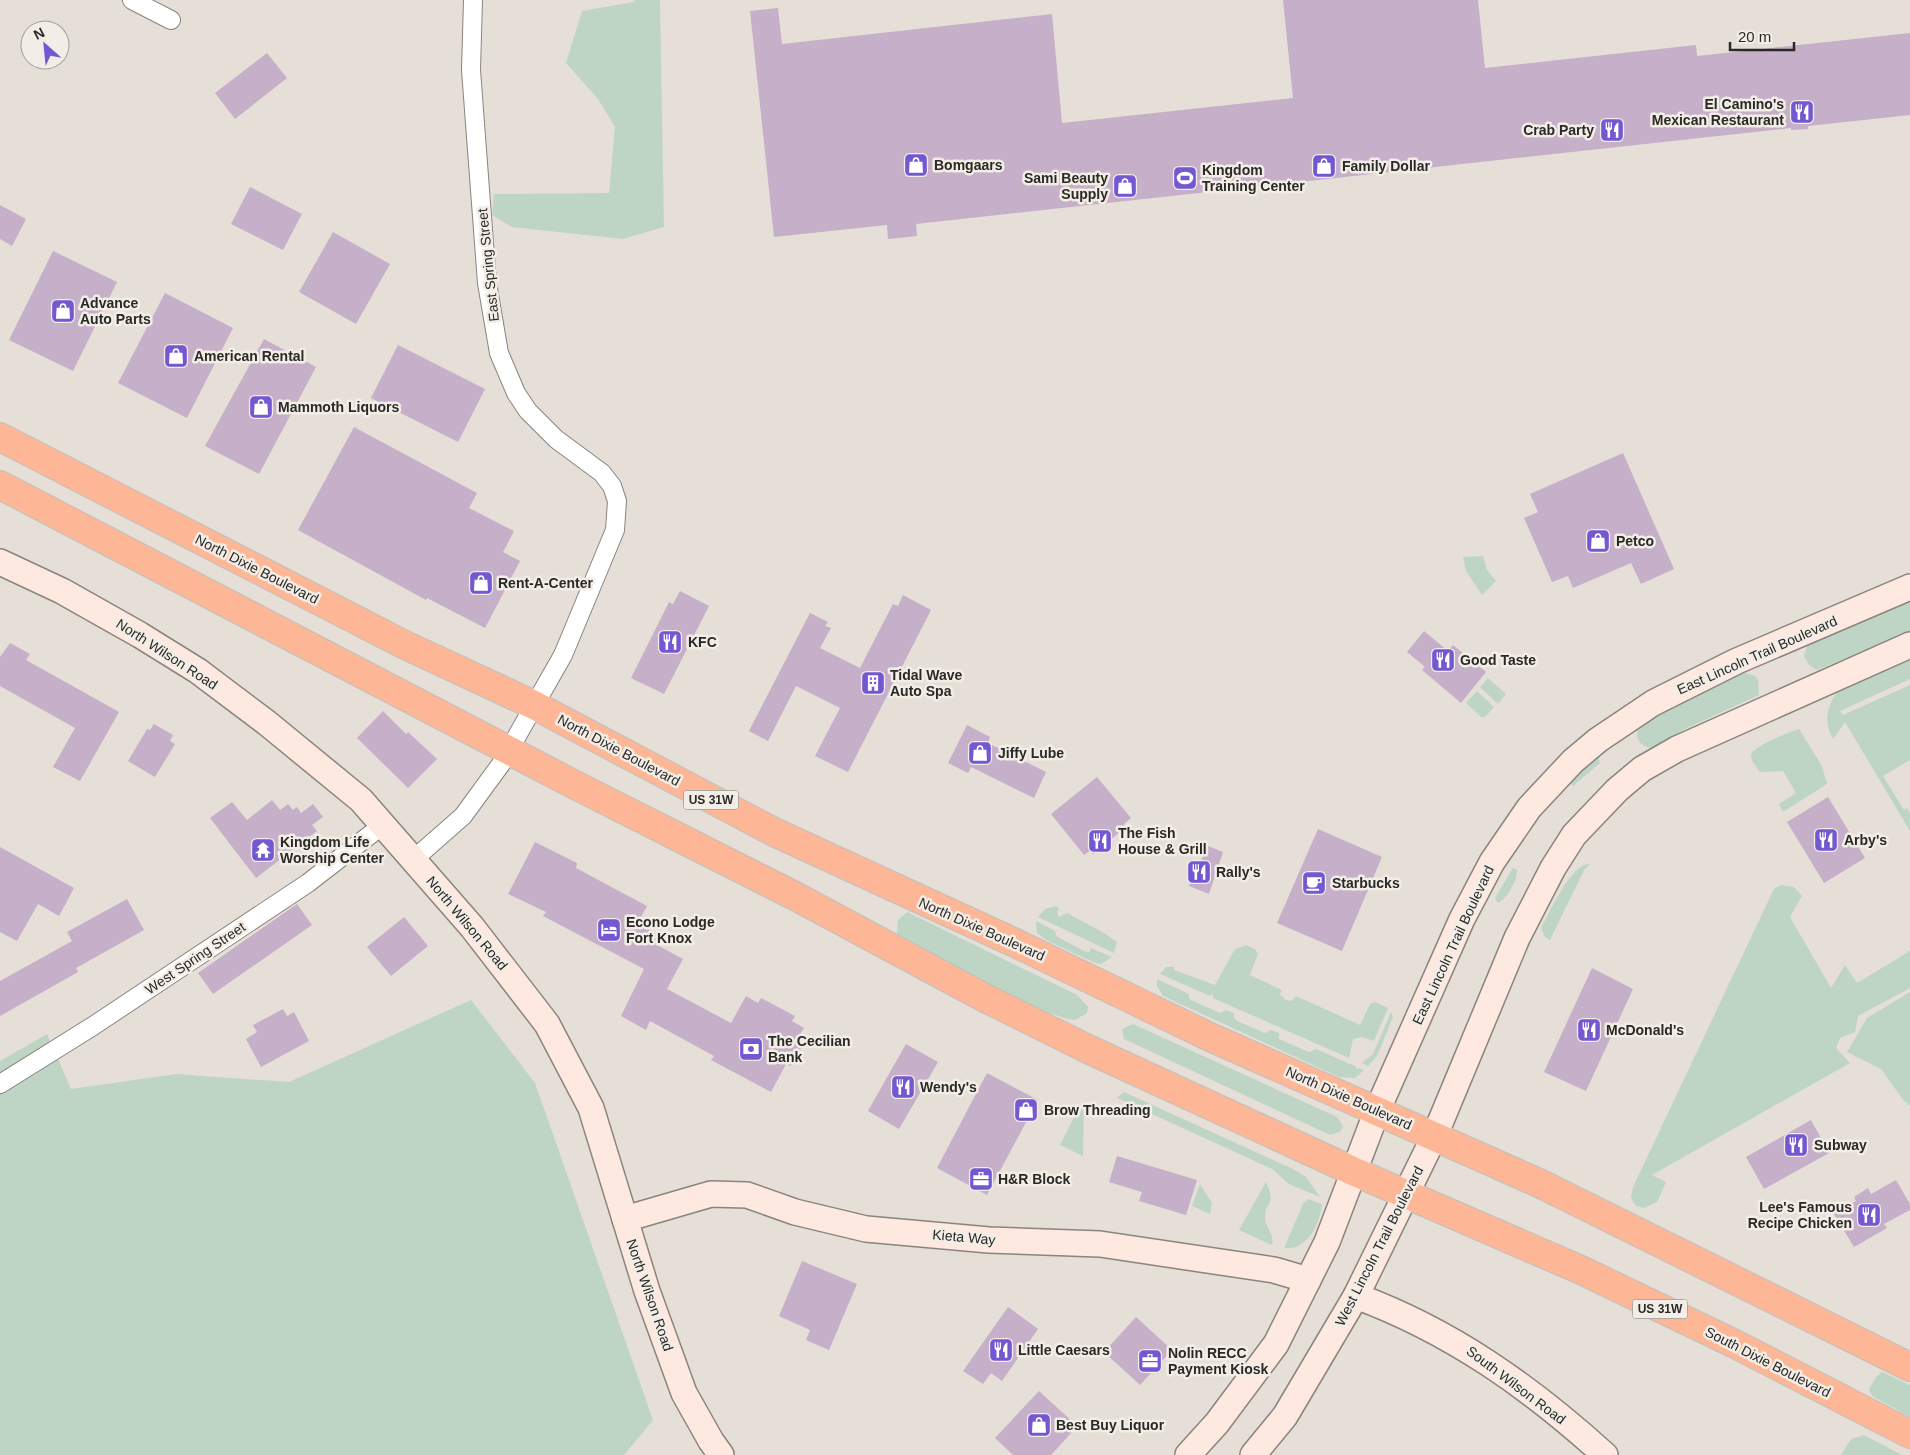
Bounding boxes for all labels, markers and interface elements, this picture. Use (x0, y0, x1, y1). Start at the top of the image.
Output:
north arrow (20, 20, 70, 70)
scale bar (1730, 20, 1794, 52)
text: N (31, 24, 47, 43)
text: 20 m (1738, 28, 1771, 45)
place label: El Camino's Mexican Restaurant (1652, 96, 1784, 128)
restaurant icon: El Camino's Mexican Restaurant (1789, 99, 1815, 125)
restaurant icon: Crab Party (1599, 117, 1625, 143)
place label: Crab Party (1523, 122, 1594, 138)
shop icon: Bomgaars (903, 152, 929, 178)
shop icon: Family Dollar (1311, 153, 1337, 179)
place label: Bomgaars (934, 157, 1003, 173)
place label: Family Dollar (1342, 158, 1430, 174)
place label: Kingdom Training Center (1202, 162, 1305, 194)
sports icon: Kingdom Training Center (1172, 165, 1198, 191)
place label: Sami Beauty Supply (1024, 170, 1108, 202)
shop icon: Sami Beauty Supply (1112, 173, 1138, 199)
street label: East Spring Street (474, 208, 502, 322)
place label: Advance Auto Parts (80, 295, 151, 327)
shop icon: Advance Auto Parts (50, 298, 76, 324)
shop icon: American Rental (163, 343, 189, 369)
place label: American Rental (194, 348, 304, 364)
shop icon: Mammoth Liquors (248, 394, 274, 420)
place label: Mammoth Liquors (278, 399, 400, 415)
shop icon: Petco (1585, 528, 1611, 554)
street label: North Dixie Boulevard (193, 531, 321, 607)
place label: Petco (1616, 533, 1654, 549)
shop icon: Rent-A-Center (468, 570, 494, 596)
place label: Rent-A-Center (498, 575, 593, 591)
street label: East Lincoln Trail Boulevard (1674, 612, 1840, 698)
street label: North Wilson Road (113, 615, 221, 693)
restaurant icon: KFC (657, 629, 683, 655)
place label: KFC (688, 634, 717, 650)
restaurant icon: Good Taste (1430, 647, 1456, 673)
place label: Good Taste (1460, 652, 1536, 668)
place label: Tidal Wave Auto Spa (890, 667, 963, 699)
building icon: Tidal Wave Auto Spa (860, 670, 886, 696)
street label: North Dixie Boulevard (555, 711, 683, 789)
shop icon: Jiffy Lube (967, 740, 993, 766)
place label: Jiffy Lube (998, 745, 1064, 761)
road number: US 31W (684, 790, 738, 810)
place label: The Fish House & Grill (1118, 825, 1207, 857)
restaurant icon: Arby's (1813, 827, 1839, 853)
restaurant icon: The Fish House & Grill (1087, 828, 1113, 854)
place label: Arby's (1844, 832, 1887, 848)
place label: Kingdom Life Worship Center (280, 834, 385, 866)
temple icon: Kingdom Life Worship Center (250, 837, 276, 863)
restaurant icon: Rally's (1186, 859, 1212, 885)
street label: East Lincoln Trail Boulevard (1409, 863, 1497, 1027)
place label: Rally's (1216, 864, 1261, 880)
cafe icon: Starbucks (1301, 870, 1327, 896)
street label: North Wilson Road (423, 873, 511, 973)
place label: Starbucks (1332, 875, 1400, 891)
street label: North Dixie Boulevard (917, 894, 1047, 964)
place label: Econo Lodge Fort Knox (626, 914, 715, 946)
hotel icon: Econo Lodge Fort Knox (596, 917, 622, 943)
street label: West Spring Street (142, 919, 248, 997)
restaurant icon: McDonald's (1576, 1017, 1602, 1043)
place label: McDonald's (1606, 1022, 1684, 1038)
place label: The Cecilian Bank (768, 1033, 850, 1065)
bank icon: The Cecilian Bank (738, 1036, 764, 1062)
street label: North Dixie Boulevard (1284, 1063, 1414, 1133)
restaurant icon: Wendy's (890, 1074, 916, 1100)
place label: Wendy's (920, 1079, 977, 1095)
shop icon: Brow Threading (1013, 1097, 1039, 1123)
place label: Brow Threading (1044, 1102, 1151, 1118)
restaurant icon: Subway (1783, 1132, 1809, 1158)
place label: Subway (1814, 1137, 1867, 1153)
street label: West Lincoln Trail Boulevard (1332, 1163, 1426, 1329)
office icon: H&R Block (968, 1166, 994, 1192)
place label: H&R Block (998, 1171, 1071, 1187)
place label: Lee's Famous Recipe Chicken (1748, 1199, 1852, 1231)
restaurant icon: Lee's Famous Recipe Chicken (1856, 1202, 1882, 1228)
street label: Kieta Way (932, 1226, 996, 1248)
street label: North Wilson Road (623, 1237, 677, 1353)
road number: US 31W (1632, 1300, 1688, 1318)
street label: South Dixie Boulevard (1703, 1323, 1833, 1401)
restaurant icon: Little Caesars (988, 1337, 1014, 1363)
place label: Little Caesars (1018, 1342, 1110, 1358)
street label: South Wilson Road (1463, 1343, 1569, 1427)
place label: Nolin RECC Payment Kiosk (1168, 1345, 1269, 1377)
office icon: Nolin RECC Payment Kiosk (1137, 1348, 1163, 1374)
shop icon: Best Buy Liquor (1026, 1412, 1052, 1438)
place label: Best Buy Liquor (1056, 1417, 1165, 1433)

